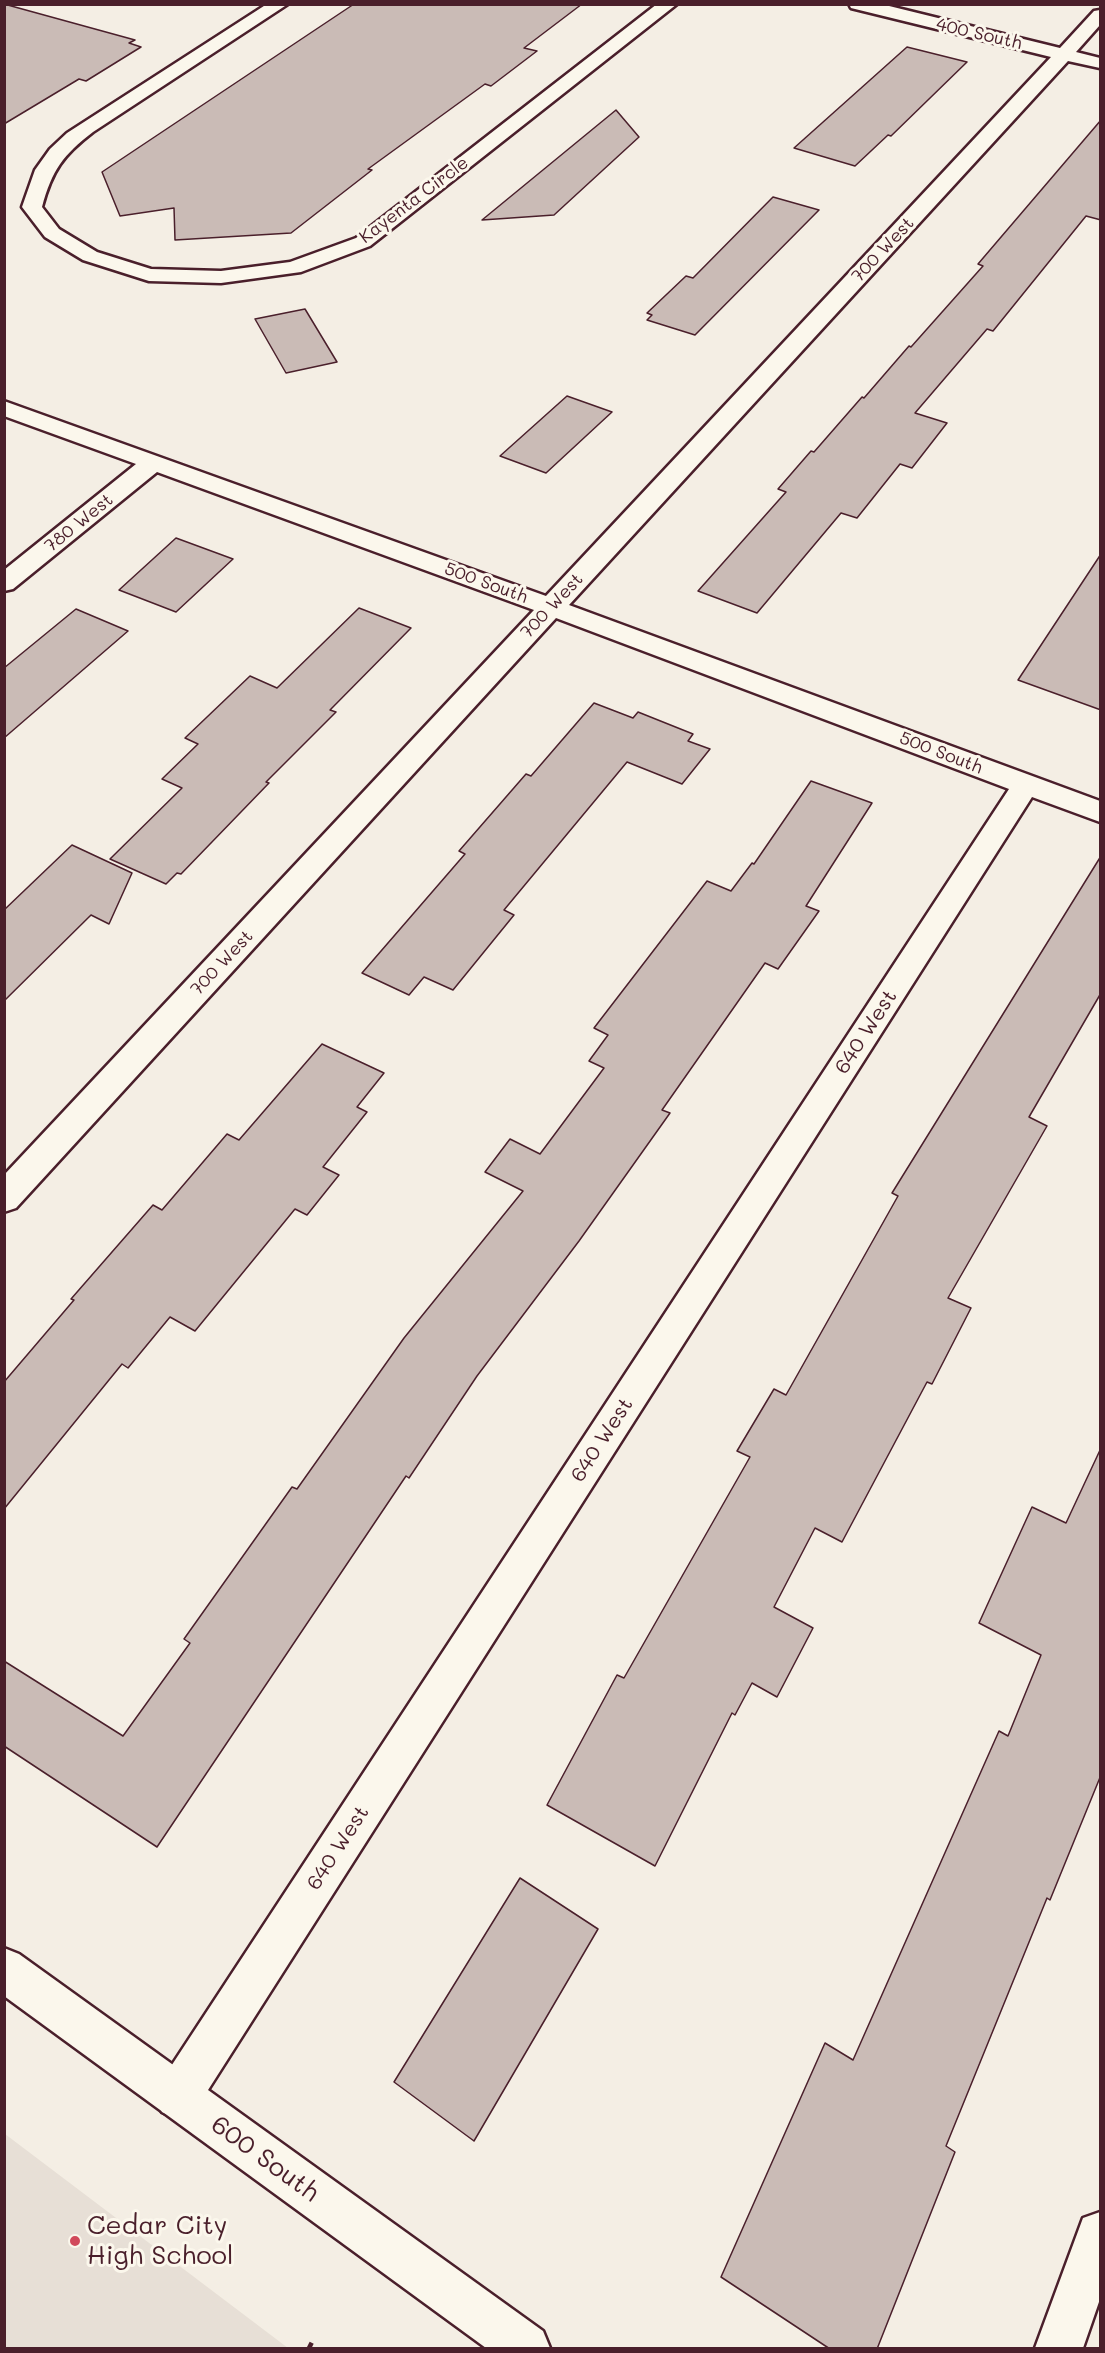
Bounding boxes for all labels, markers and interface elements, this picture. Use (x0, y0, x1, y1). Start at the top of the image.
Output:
street label: 400 South (934, 14, 1024, 54)
street label: Kayenta Circle (355, 152, 473, 248)
street label: 700 West (847, 213, 919, 287)
street label: 780 West (41, 489, 117, 557)
street label: 500 South (441, 558, 531, 608)
street label: 700 West (516, 569, 588, 643)
street label: 500 South (896, 727, 986, 779)
street label: 700 West (186, 926, 258, 1000)
street label: 640 West (829, 985, 903, 1079)
street label: 640 West (565, 1393, 639, 1487)
street label: 640 West (301, 1801, 375, 1895)
street label: 600 South (205, 2109, 325, 2209)
place label: Cedar City High School (87, 2210, 234, 2272)
marker: Cedar City High School (68, 2234, 82, 2248)

